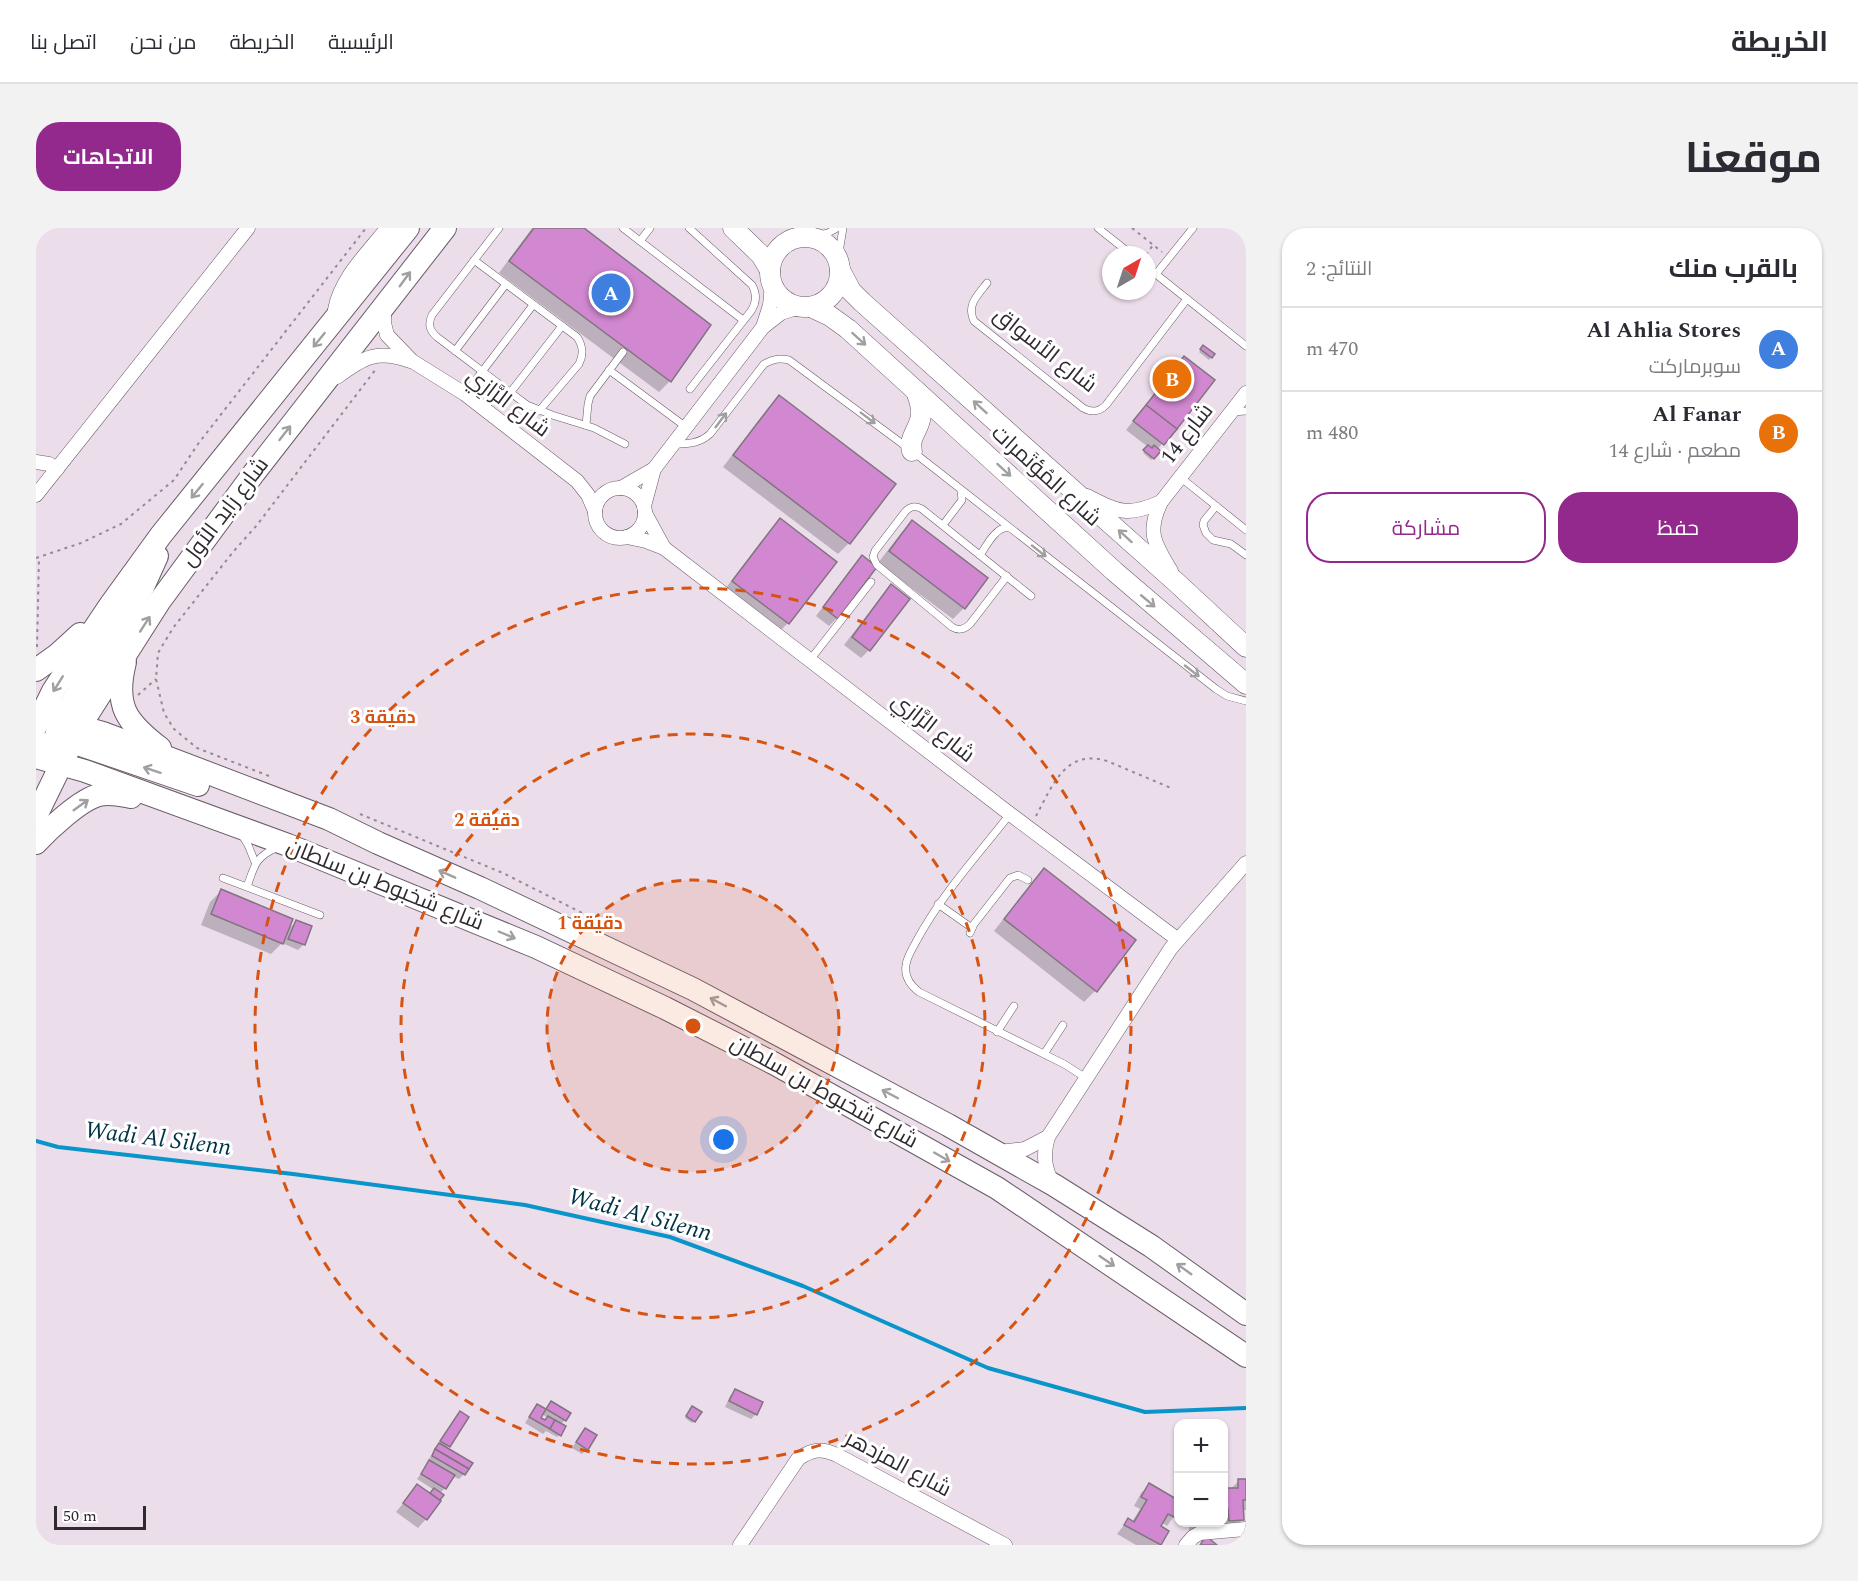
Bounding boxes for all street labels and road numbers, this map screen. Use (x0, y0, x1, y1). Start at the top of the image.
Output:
street label: شارع الأسواق (986, 299, 1104, 401)
street label: شارع الرَّازِي (459, 360, 557, 446)
street label: شارع 14 (1152, 396, 1222, 472)
street label: شارع المُؤتَمرات (984, 417, 1108, 535)
street label: شارع زايد الأول (173, 450, 277, 574)
street label: شارع الرَّازِي (884, 685, 982, 771)
street label: شارع شخبوط بن سلطان (281, 830, 489, 940)
street label: شارع شخبوط بن سلطان (724, 1027, 924, 1157)
street label: شارع المزدهر (837, 1421, 957, 1506)

